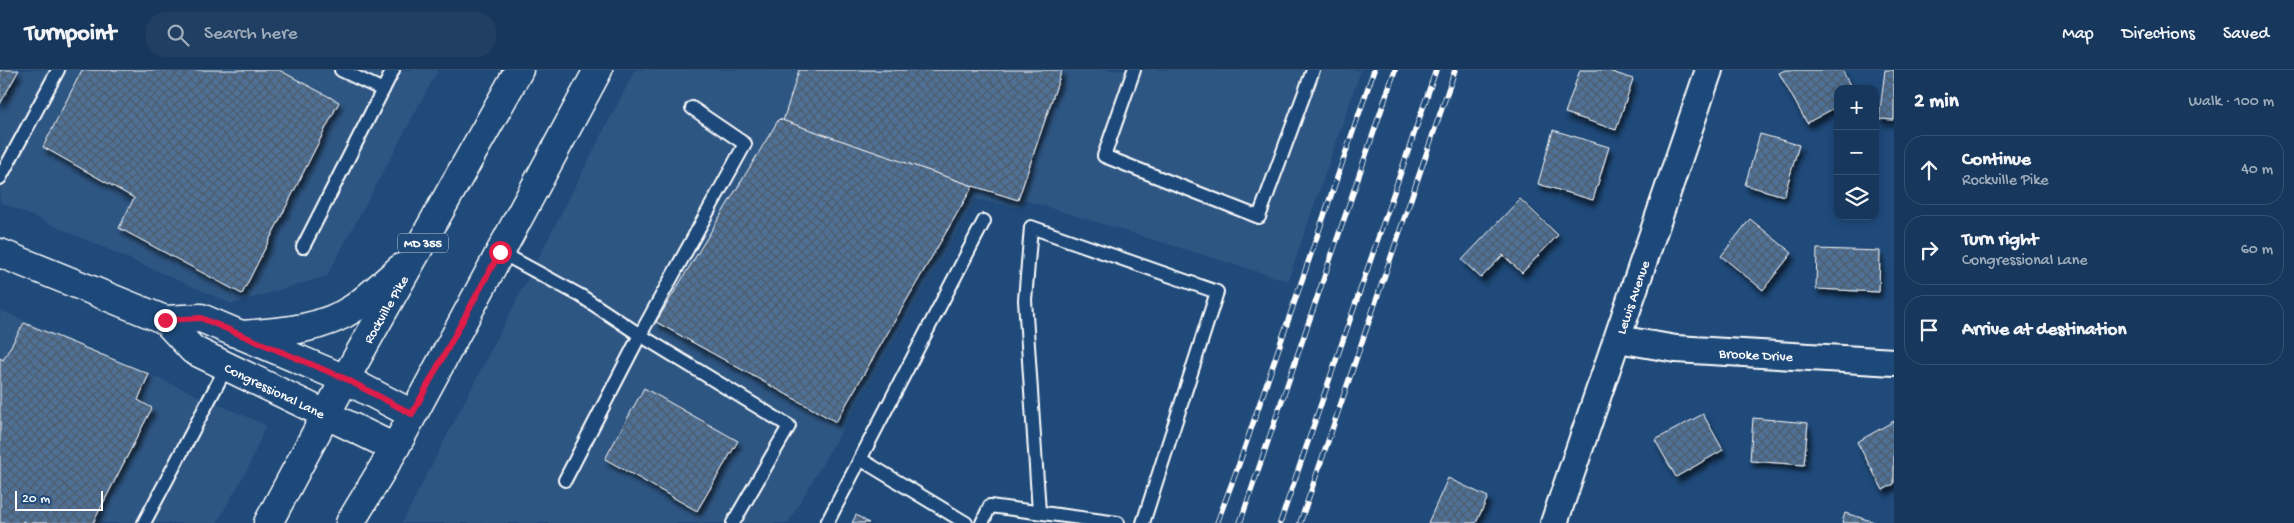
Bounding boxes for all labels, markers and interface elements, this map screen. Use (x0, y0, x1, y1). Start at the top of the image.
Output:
search box (146, 12, 496, 57)
text: Turnpoint (25, 20, 116, 49)
icon: search (164, 21, 192, 49)
text: Search here (204, 23, 298, 46)
text: Map (2062, 24, 2094, 45)
text: Directions (2122, 24, 2195, 45)
text: Saved (2223, 24, 2269, 45)
map controls (1834, 85, 1879, 220)
button: + (1834, 85, 1879, 130)
text: 2 min (1914, 90, 1959, 115)
text: Walk · 100 m (2188, 93, 2274, 112)
button: − (1834, 130, 1879, 175)
text: Continue (1962, 149, 2031, 172)
icon: ahead (1915, 156, 1943, 184)
text: 40 m (2241, 161, 2273, 180)
text: Rockville Pike (1962, 172, 2049, 191)
button: layers (1834, 175, 1879, 220)
text: Turn right (1962, 229, 2038, 252)
road number: MD 355 (398, 234, 448, 252)
icon: right (1915, 236, 1943, 264)
route start (489, 241, 512, 264)
text: 60 m (2241, 241, 2273, 260)
text: Congressional Lane (1962, 252, 2088, 271)
street label: Lewis Avenue (1614, 258, 1655, 337)
street label: Rockville Pike (361, 273, 414, 347)
route end (154, 309, 177, 332)
icon: arrive (1915, 316, 1943, 344)
text: Arrive at destination (1962, 319, 2126, 342)
street label: Brooke Drive (1717, 346, 1794, 367)
street label: Congressional Lane (221, 361, 328, 424)
scale bar (15, 488, 102, 511)
text: 20 m (22, 491, 50, 508)

